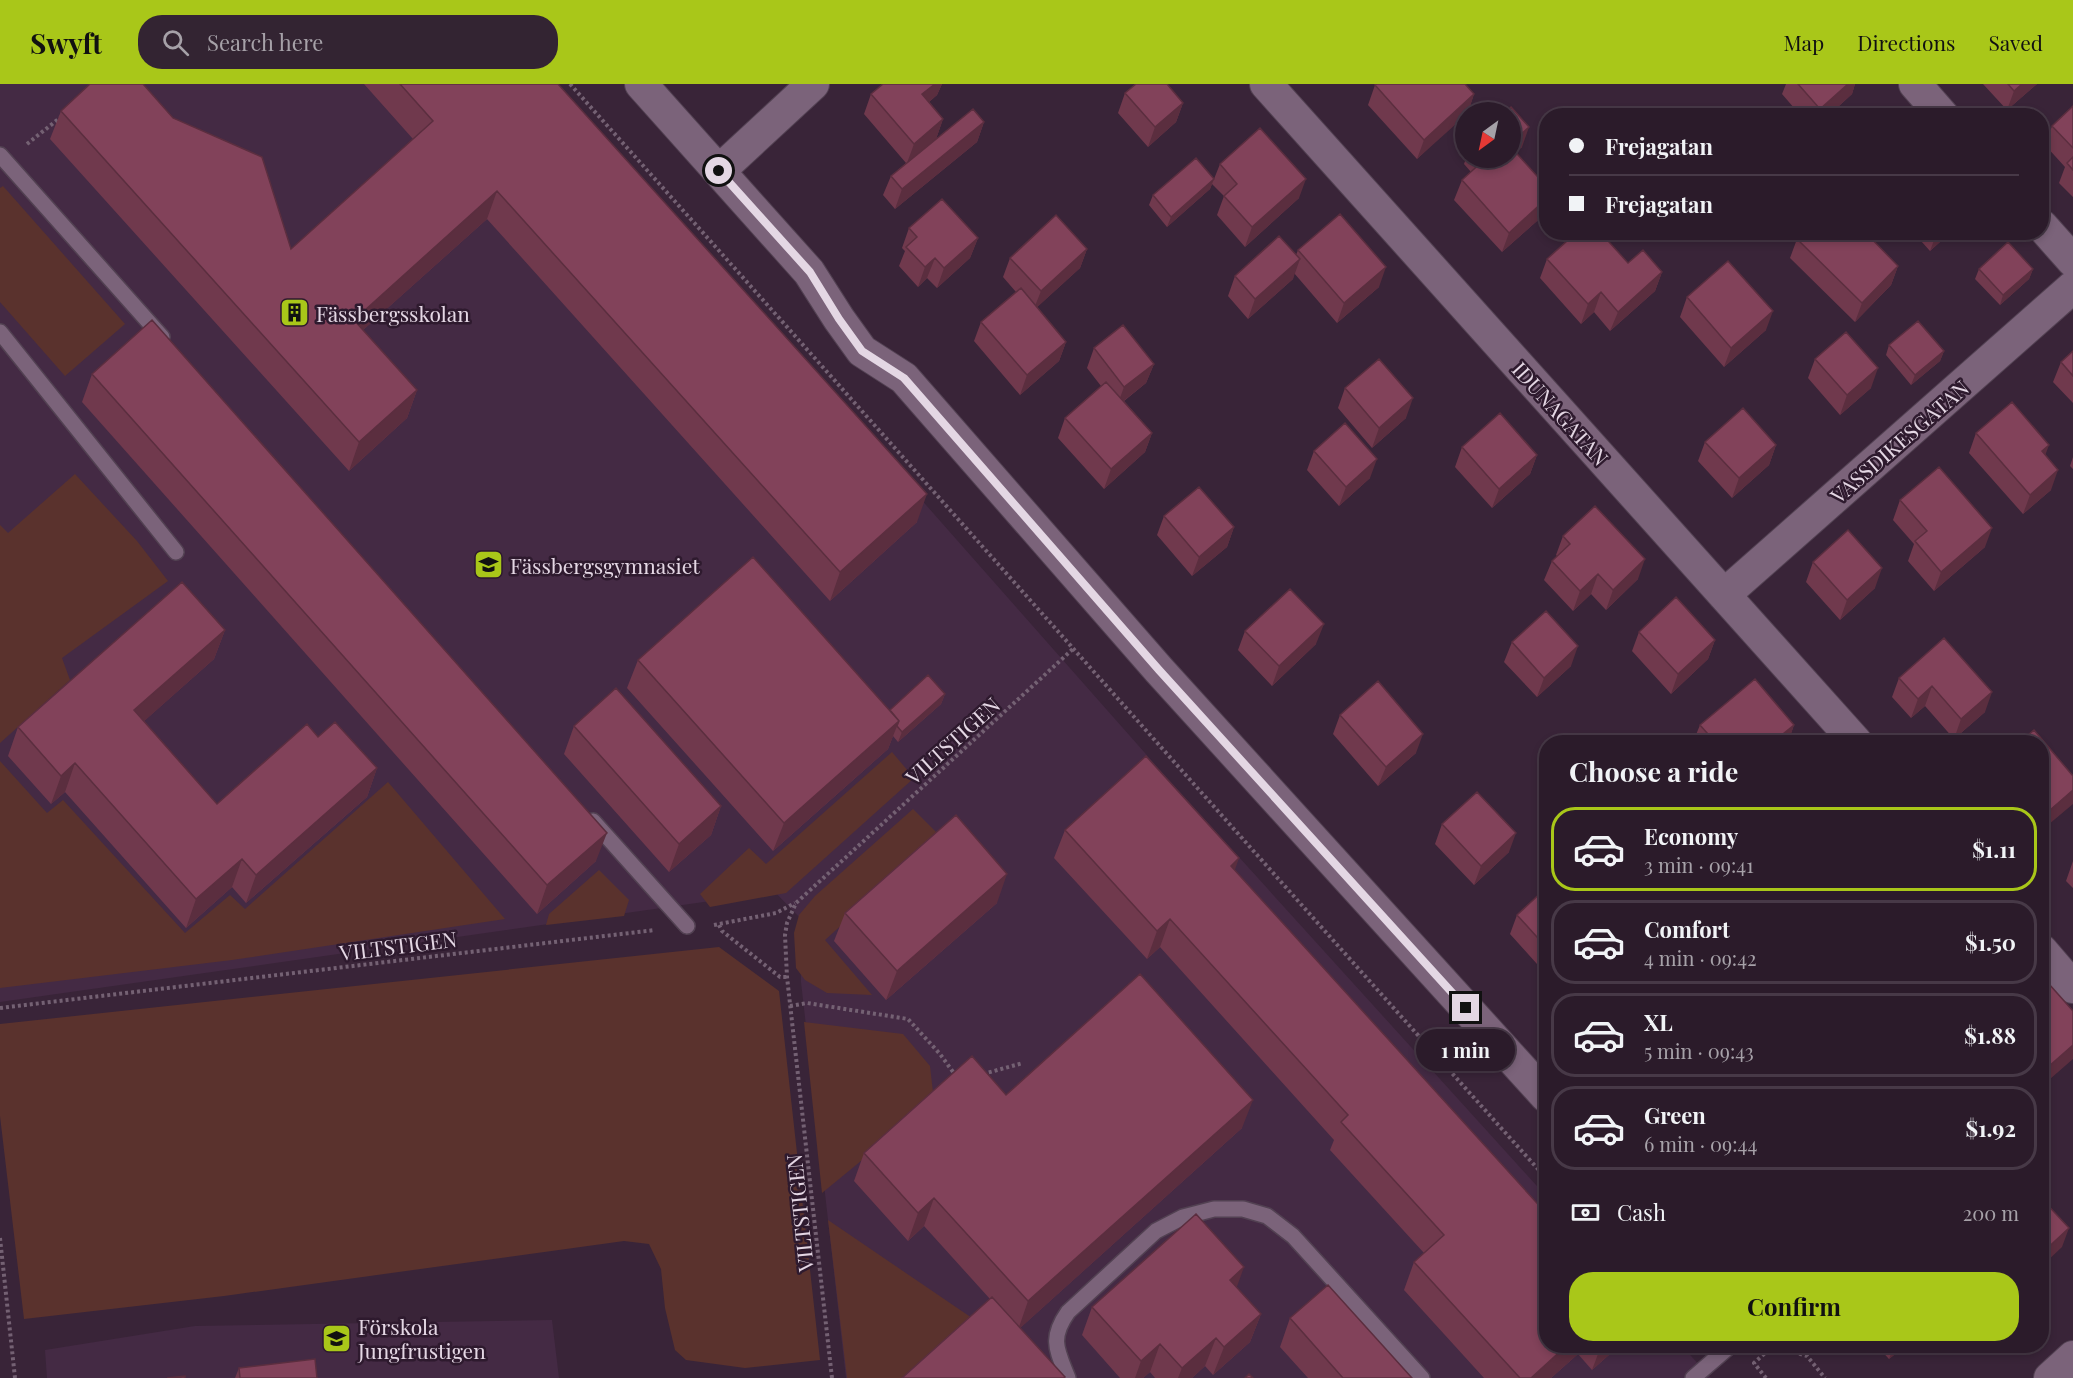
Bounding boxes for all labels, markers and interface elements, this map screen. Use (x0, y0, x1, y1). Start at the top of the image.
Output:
search box (138, 15, 558, 69)
text: Swyft (30, 24, 102, 61)
icon: search (159, 26, 192, 59)
text: Search here (207, 27, 323, 57)
text: Map (1783, 28, 1824, 56)
text: Directions (1857, 28, 1955, 56)
text: Saved (1988, 28, 2043, 56)
north arrow (1455, 102, 1521, 168)
map controls (1455, 102, 1521, 168)
text: Frejagatan (1605, 131, 1713, 161)
route start (705, 157, 732, 184)
text: Frejagatan (1605, 189, 1713, 219)
building icon: Fässbergsskolan (279, 297, 311, 329)
place label: Fässbergsskolan (316, 299, 470, 327)
street label: IDUNAGATAN (1507, 355, 1615, 471)
street label: VASSDIKESGATAN (1823, 373, 1974, 509)
school or university icon: Fässbergsgymnasiet (473, 549, 505, 581)
place label: Fässbergsgymnasiet (510, 551, 700, 579)
street label: VILTSTIGEN (898, 690, 1005, 791)
text: Choose a ride (1569, 753, 1738, 789)
text: Economy (1644, 821, 1738, 851)
icon: car (1572, 822, 1626, 876)
text: $1.11 (1972, 834, 2016, 864)
text: 3 min · 09:41 (1644, 851, 1754, 878)
text: Comfort (1644, 914, 1730, 944)
icon: car (1572, 915, 1626, 969)
street label: VILTSTIGEN (337, 924, 458, 966)
text: $1.50 (1965, 927, 2016, 957)
text: 4 min · 09:42 (1644, 944, 1757, 971)
route end (1452, 994, 1479, 1021)
text: XL (1644, 1007, 1673, 1037)
icon: car (1572, 1008, 1626, 1062)
text: $1.88 (1964, 1020, 2016, 1050)
callout: 1 min (1416, 1029, 1516, 1071)
text: 1 min (1441, 1036, 1490, 1063)
text: 5 min · 09:43 (1644, 1037, 1754, 1064)
text: Green (1644, 1100, 1706, 1130)
icon: car (1572, 1101, 1626, 1155)
text: $1.92 (1966, 1113, 2016, 1143)
text: 6 min · 09:44 (1644, 1130, 1757, 1157)
street label: VILTSTIGEN (779, 1153, 819, 1274)
icon: cash (1569, 1196, 1602, 1229)
text: Cash (1617, 1197, 1666, 1227)
text: 200 m (1963, 1199, 2019, 1226)
button: Confirm (1569, 1272, 2019, 1341)
place label: Förskola Jungfrustigen (357, 1312, 486, 1364)
school or university icon: Förskola Jungfrustigen (321, 1322, 353, 1354)

